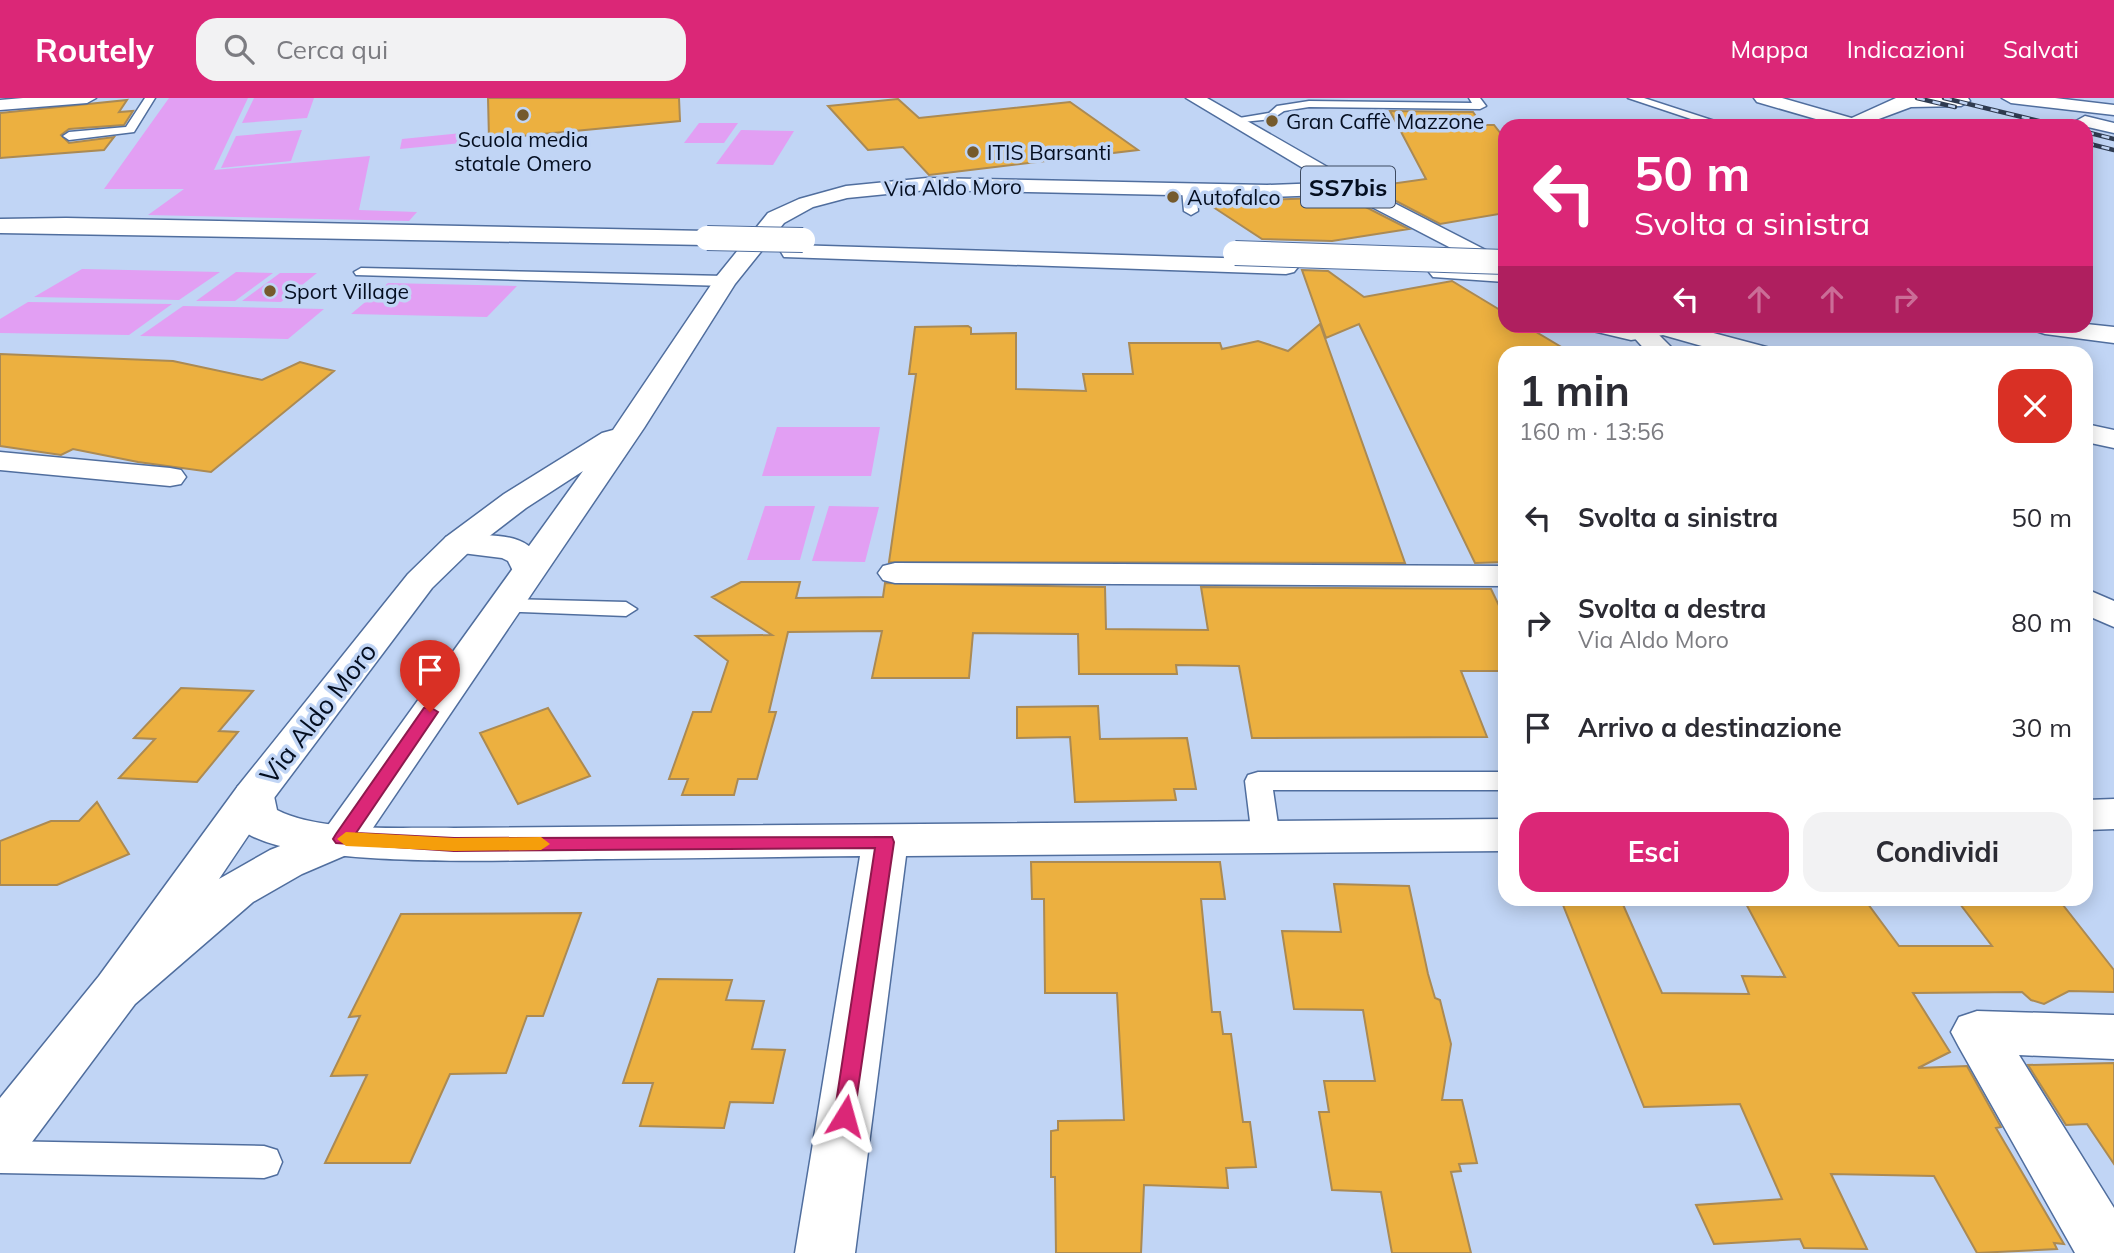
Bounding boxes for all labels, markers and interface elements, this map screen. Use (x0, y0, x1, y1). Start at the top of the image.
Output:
search box (196, 18, 686, 81)
text: Routely (35, 29, 154, 70)
icon: search (220, 30, 258, 68)
text: Cerca qui (276, 33, 388, 66)
text: Mappa (1730, 34, 1809, 64)
text: Indicazioni (1847, 34, 1965, 64)
text: Salvati (2003, 34, 2079, 64)
marker: Scuola media statale Omero (515, 107, 531, 123)
place label: Gran Caffè Mazzone (1286, 108, 1484, 134)
marker: Gran Caffè Mazzone (1264, 113, 1280, 129)
place label: Scuola media statale Omero (454, 126, 592, 176)
place label: ITIS Barsanti (987, 139, 1111, 165)
text: 50 m (1634, 142, 1750, 203)
marker: ITIS Barsanti (965, 144, 981, 160)
icon: left (1519, 147, 1610, 238)
road number: SS7bis (1301, 166, 1395, 208)
street label: Via Aldo Moro (884, 173, 1022, 201)
place label: Autofalco (1187, 184, 1280, 210)
marker: Autofalco (1165, 189, 1181, 205)
text: Svolta a sinistra (1634, 203, 1870, 243)
place label: Sport Village (284, 278, 409, 304)
icon: left (1667, 280, 1705, 318)
icon: ahead (1740, 280, 1778, 318)
icon: ahead (1813, 280, 1851, 318)
icon: right (1886, 280, 1924, 318)
marker: Sport Village (262, 283, 278, 299)
text: 1 min (1519, 364, 1630, 417)
button: close (1998, 369, 2072, 443)
text: 160 m · 13:56 (1519, 417, 1664, 446)
icon: left (1519, 499, 1557, 537)
text: Svolta a sinistra (1578, 501, 1778, 534)
text: 50 m (2011, 501, 2072, 534)
text: Svolta a destra (1578, 592, 1766, 625)
icon: right (1519, 604, 1557, 642)
text: 80 m (2011, 606, 2072, 639)
text: Via Aldo Moro (1578, 625, 1729, 654)
street label: Via Aldo Moro (253, 636, 383, 790)
pin (400, 640, 460, 712)
icon: arrive (411, 651, 449, 689)
icon: arrive (1519, 709, 1557, 747)
text: Arrivo a destinazione (1578, 711, 1842, 744)
text: 30 m (2011, 711, 2072, 744)
button: Esci (1519, 812, 1789, 892)
button: Condividi (1803, 812, 2072, 892)
position arrow (808, 1079, 882, 1153)

